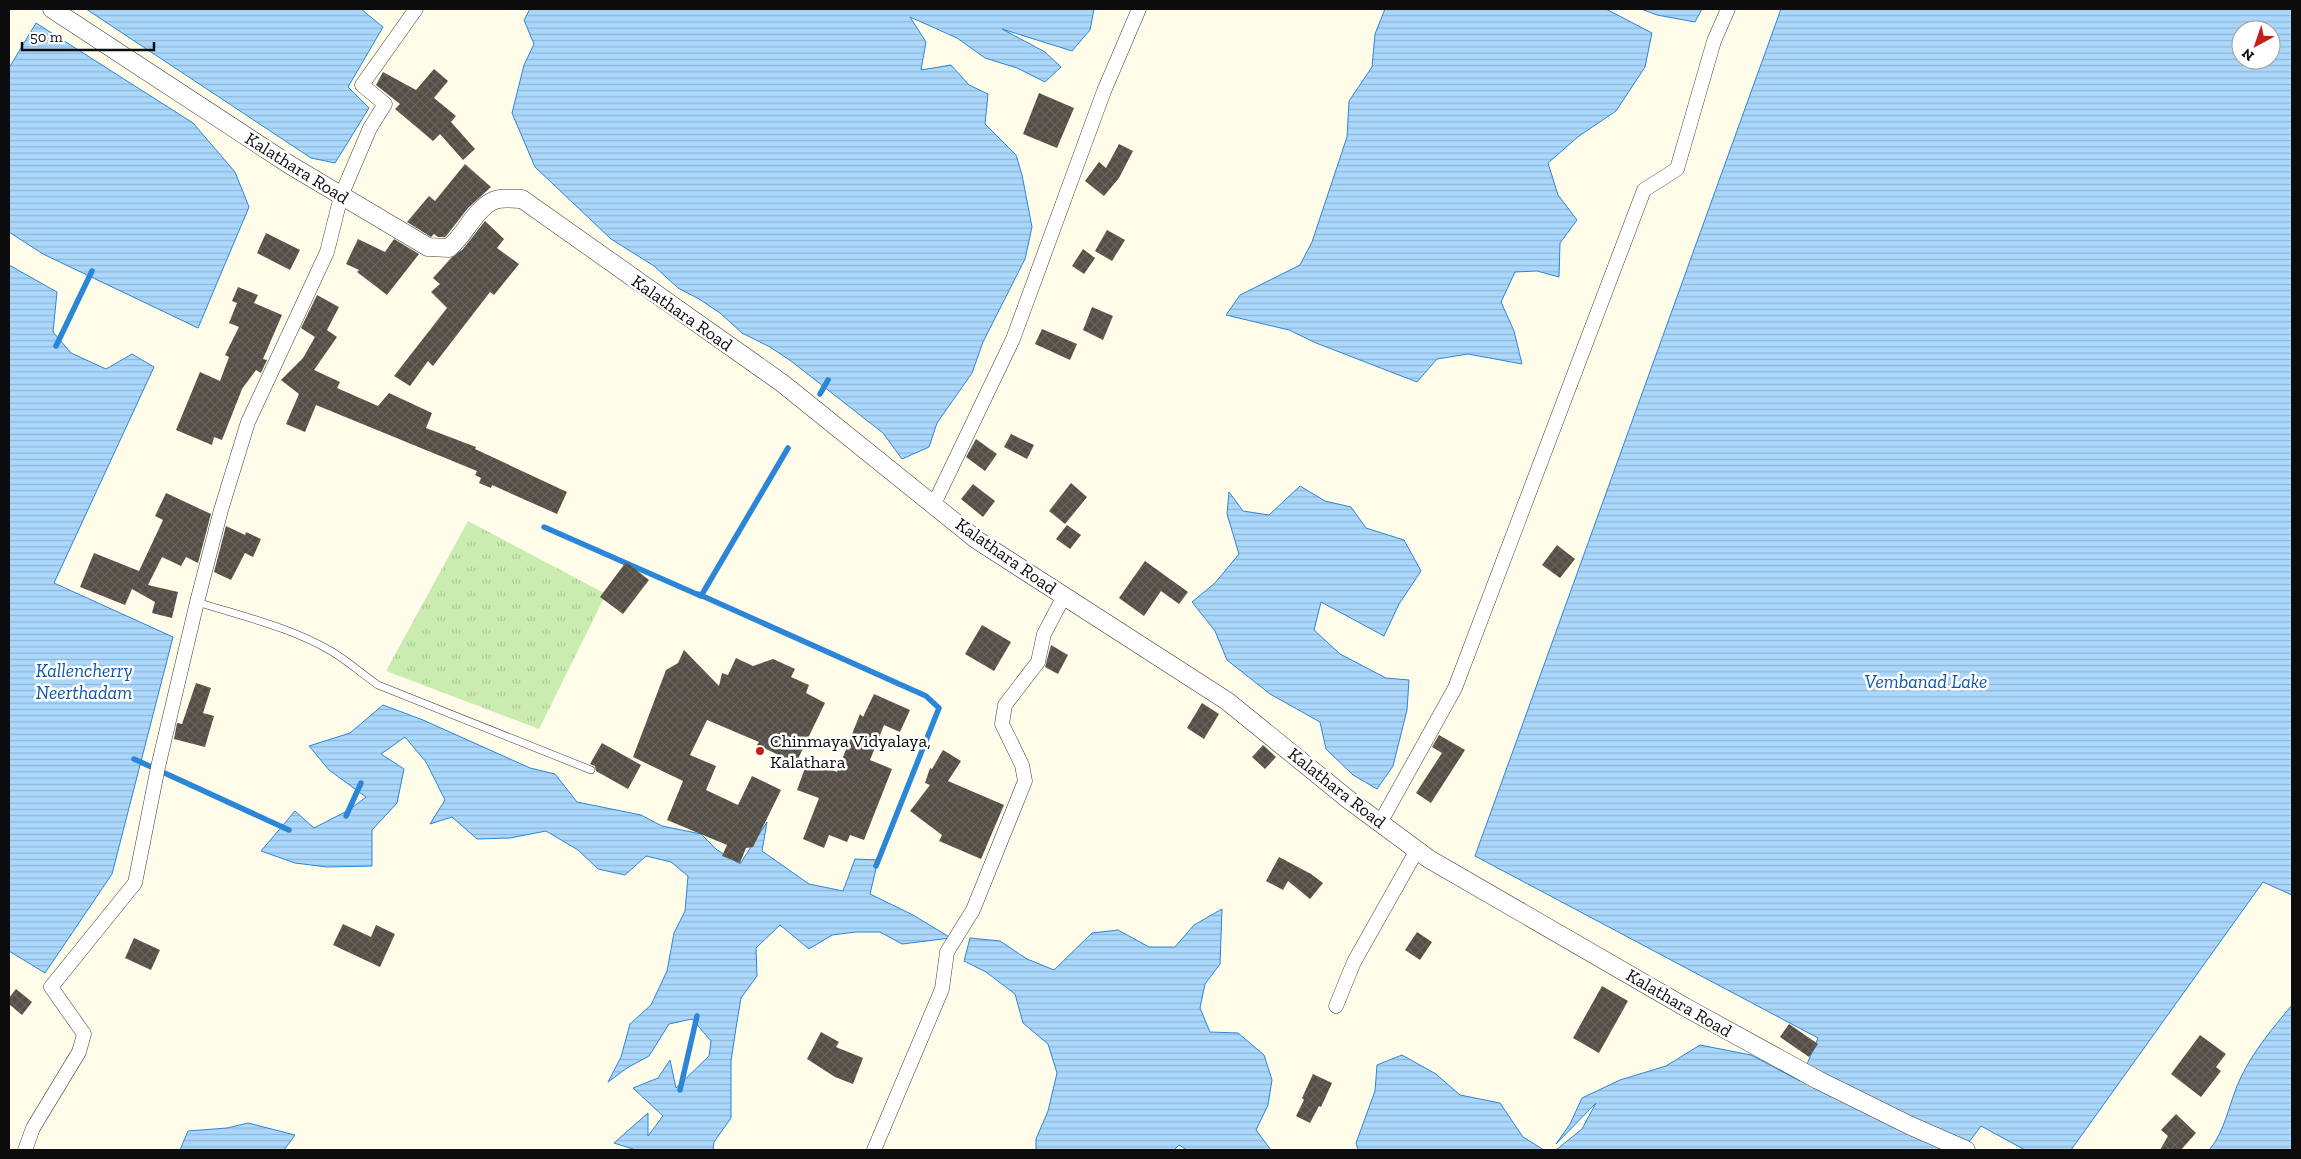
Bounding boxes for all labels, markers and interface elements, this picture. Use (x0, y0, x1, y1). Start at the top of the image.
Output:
scale bar (22, 20, 155, 52)
north arrow (2231, 20, 2281, 70)
text: 50 m (30, 28, 63, 46)
text: N (2238, 44, 2258, 65)
street label: Kalathara Road (241, 127, 353, 209)
street label: Kalathara Road (627, 270, 737, 356)
street label: Kalathara Road (951, 513, 1061, 599)
water label: Kallencherry Neerthadam (36, 659, 132, 704)
water label: Vembanad Lake (1865, 670, 1987, 693)
place label: Chinmaya Vidyalaya, Kalathara (770, 730, 931, 773)
street label: Kalathara Road (1284, 743, 1390, 833)
marker: Chinmaya Vidyalaya, Kalathara (754, 745, 766, 757)
street label: Kalathara Road (1622, 964, 1736, 1042)

